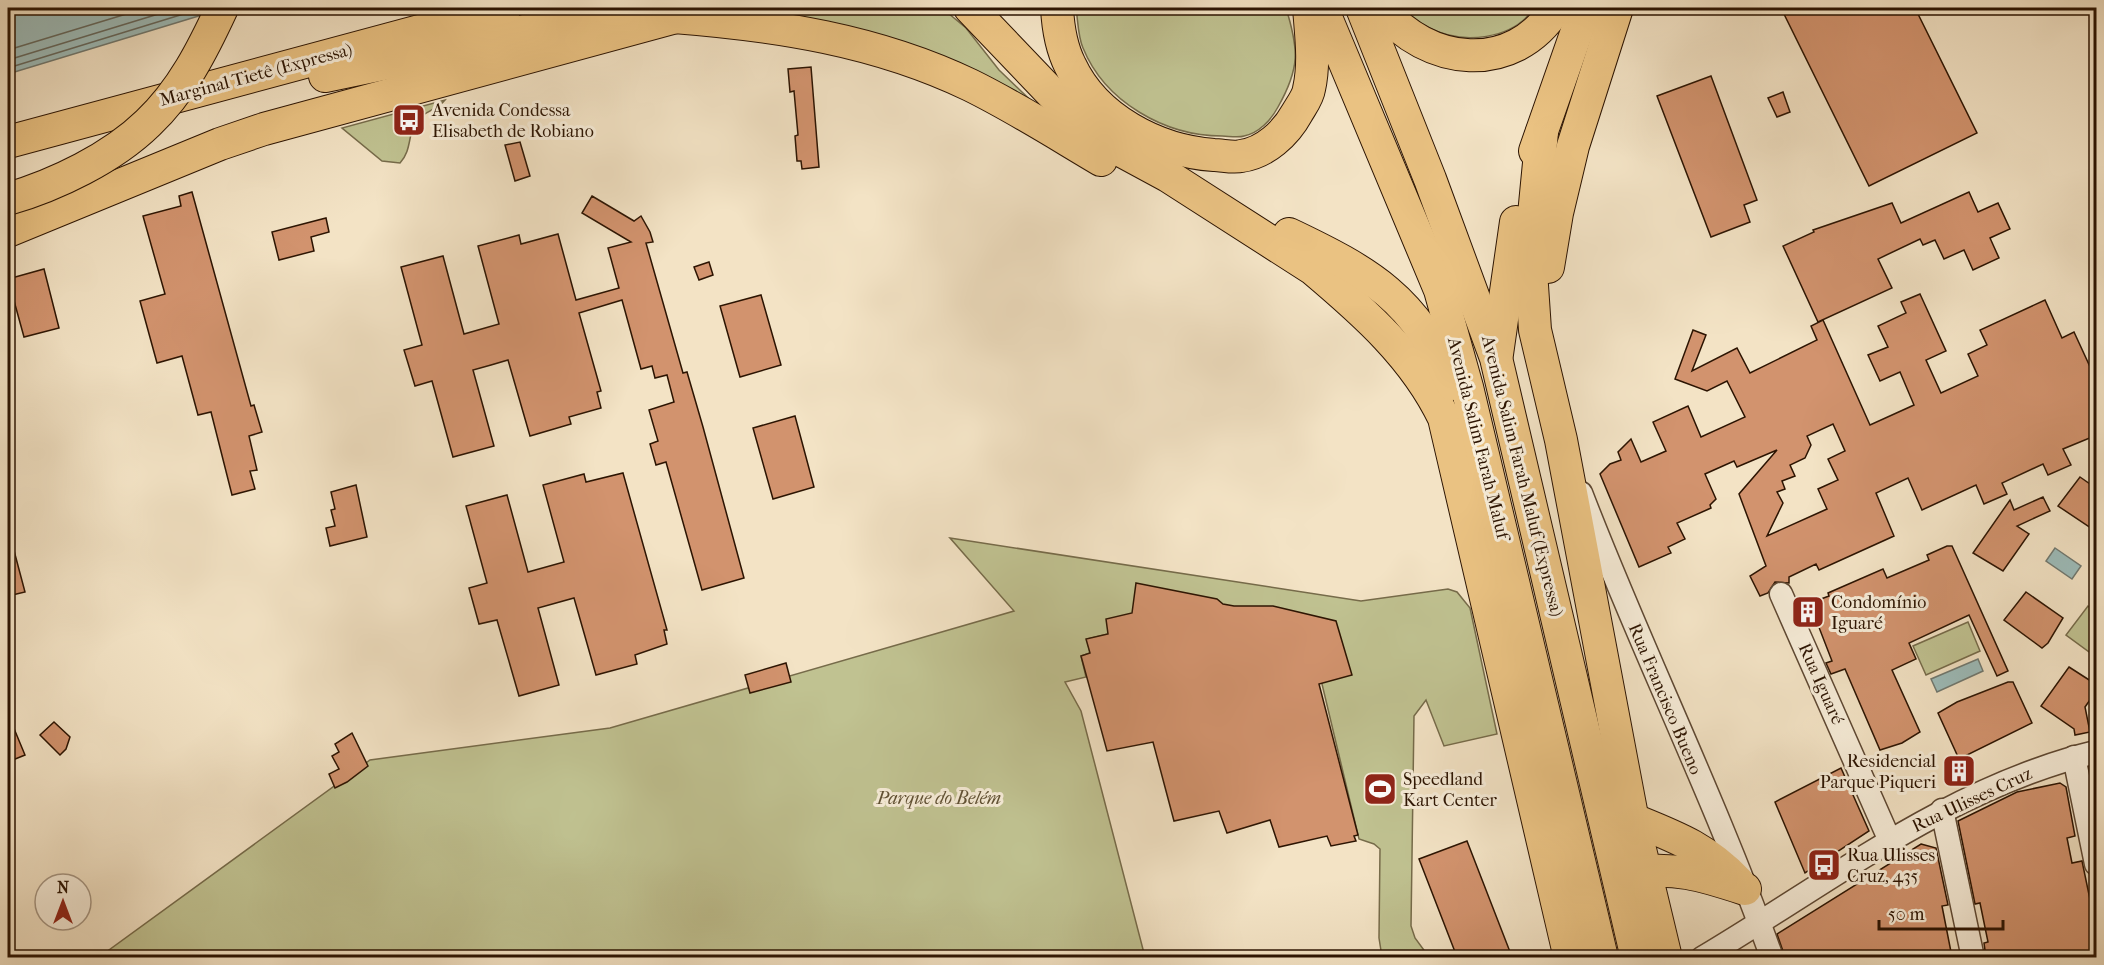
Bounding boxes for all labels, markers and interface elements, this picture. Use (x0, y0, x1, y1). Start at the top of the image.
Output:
street label: Marginal Tietê (Expressa) (157, 39, 355, 111)
place label: Avenida Condessa Elisabeth de Robiano (431, 100, 594, 142)
bus stop icon: Avenida Condessa Elisabeth de Robiano (391, 102, 427, 138)
street label: Avenida Salim Farah Maluf (Expressa) (1477, 332, 1567, 619)
street label: Avenida Salim Farah Maluf (1443, 334, 1514, 545)
place label: Condomínio Iguaré (1831, 592, 1926, 634)
building icon: Condomínio Iguaré (1790, 594, 1826, 630)
street label: Rua Francisco Bueno (1624, 620, 1706, 778)
street label: Rua Iguaré (1794, 640, 1848, 728)
place label: Residencial Parque Piqueri (1820, 751, 1937, 793)
building icon: Residencial Parque Piqueri (1941, 753, 1977, 789)
street label: Rua Ulisses Cruz (1909, 763, 2035, 837)
place label: Speedland Kart Center (1403, 769, 1497, 811)
sports icon: Speedland Kart Center (1362, 771, 1398, 807)
park label: Parque do Belém (876, 788, 1001, 809)
place label: Rua Ulisses Cruz, 435 (1847, 845, 1936, 887)
bus stop icon: Rua Ulisses Cruz, 435 (1806, 847, 1842, 883)
north arrow (33, 872, 93, 932)
text: N (57, 878, 70, 897)
scale bar (1879, 893, 2004, 931)
text: 50 m (1888, 904, 1925, 925)

